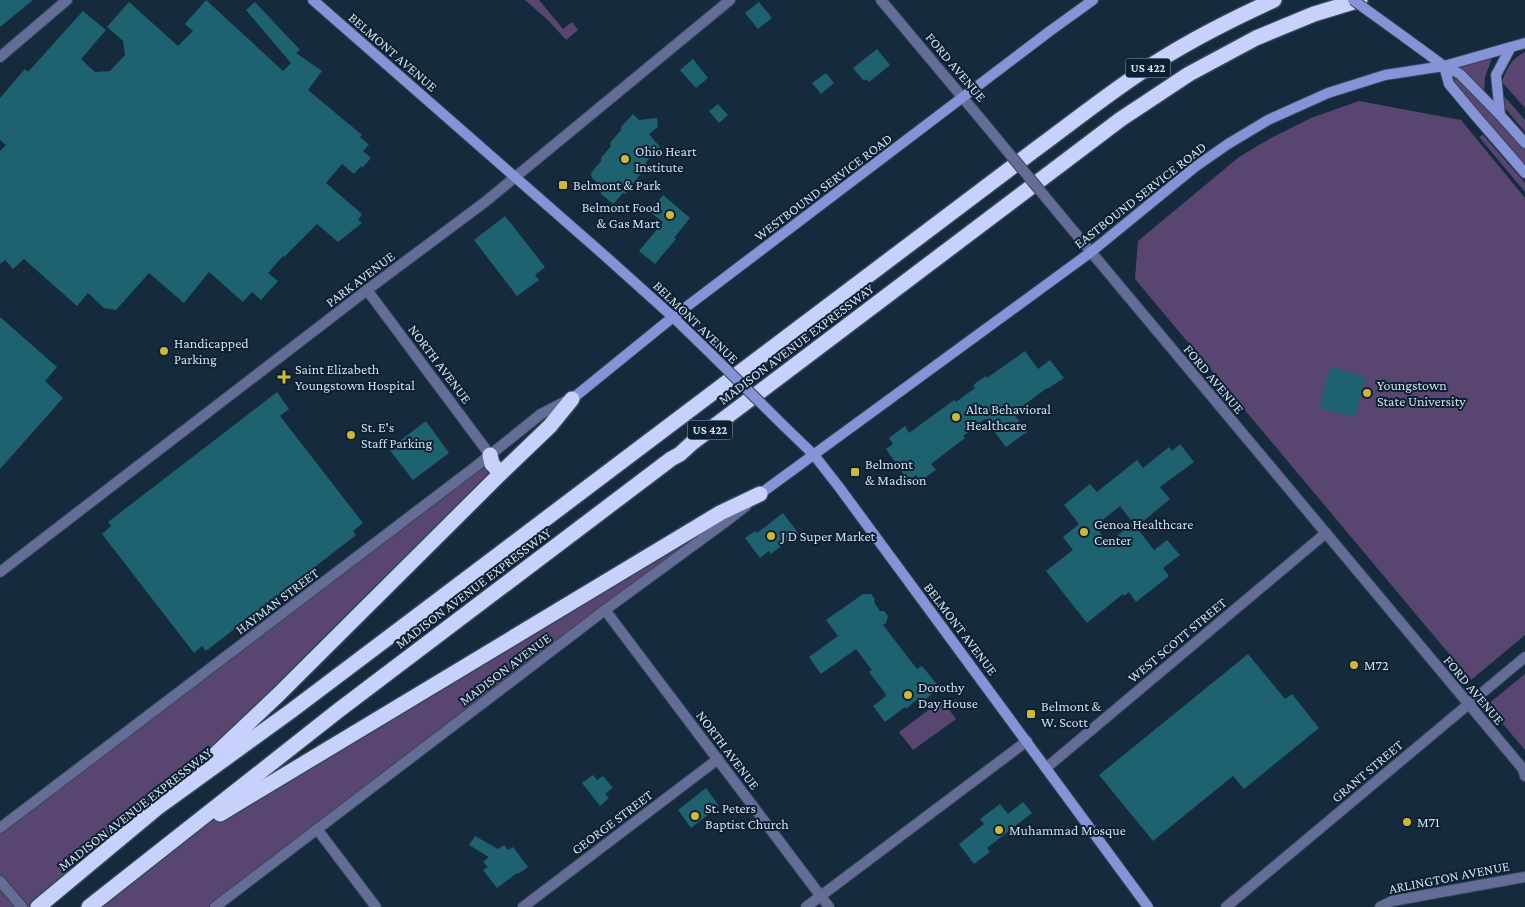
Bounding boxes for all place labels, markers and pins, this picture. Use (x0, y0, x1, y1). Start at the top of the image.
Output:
place label: Ohio Heart Institute (635, 143, 697, 175)
marker: Ohio Heart Institute (619, 153, 631, 165)
place label: Belmont & Park (573, 177, 661, 193)
marker: Belmont & Park (557, 179, 569, 191)
place label: Belmont Food & Gas Mart (582, 199, 661, 231)
marker: Belmont Food & Gas Mart (664, 209, 676, 221)
place label: Handicapped Parking (174, 335, 249, 367)
marker: Handicapped Parking (158, 345, 170, 357)
place label: Saint Elizabeth Youngstown Hospital (295, 361, 415, 393)
marker: Saint Elizabeth Youngstown Hospital (277, 370, 291, 384)
place label: Youngstown State University (1377, 377, 1466, 409)
marker: Youngstown State University (1361, 387, 1373, 399)
place label: Alta Behavioral Healthcare (966, 401, 1051, 433)
marker: Alta Behavioral Healthcare (950, 411, 962, 423)
place label: St. E's Staff Parking (361, 419, 433, 451)
marker: St. E's Staff Parking (345, 429, 357, 441)
place label: Belmont & Madison (865, 456, 927, 488)
marker: Belmont & Madison (849, 466, 861, 478)
place label: Genoa Healthcare Center (1094, 516, 1193, 548)
marker: Genoa Healthcare Center (1078, 526, 1090, 538)
place label: J D Super Market (779, 528, 876, 544)
marker: J D Super Market (765, 530, 777, 542)
place label: M72 (1364, 657, 1389, 673)
marker: M72 (1348, 659, 1360, 671)
place label: Dorothy Day House (918, 679, 978, 711)
marker: Dorothy Day House (902, 689, 914, 701)
place label: Belmont & W. Scott (1041, 698, 1101, 730)
marker: Belmont & W. Scott (1025, 708, 1037, 720)
place label: St. Peters Baptist Church (705, 800, 789, 832)
marker: St. Peters Baptist Church (689, 810, 701, 822)
place label: M71 (1417, 814, 1440, 830)
marker: M71 (1401, 816, 1413, 828)
place label: Muhammad Mosque (1009, 822, 1126, 838)
marker: Muhammad Mosque (993, 824, 1005, 836)

